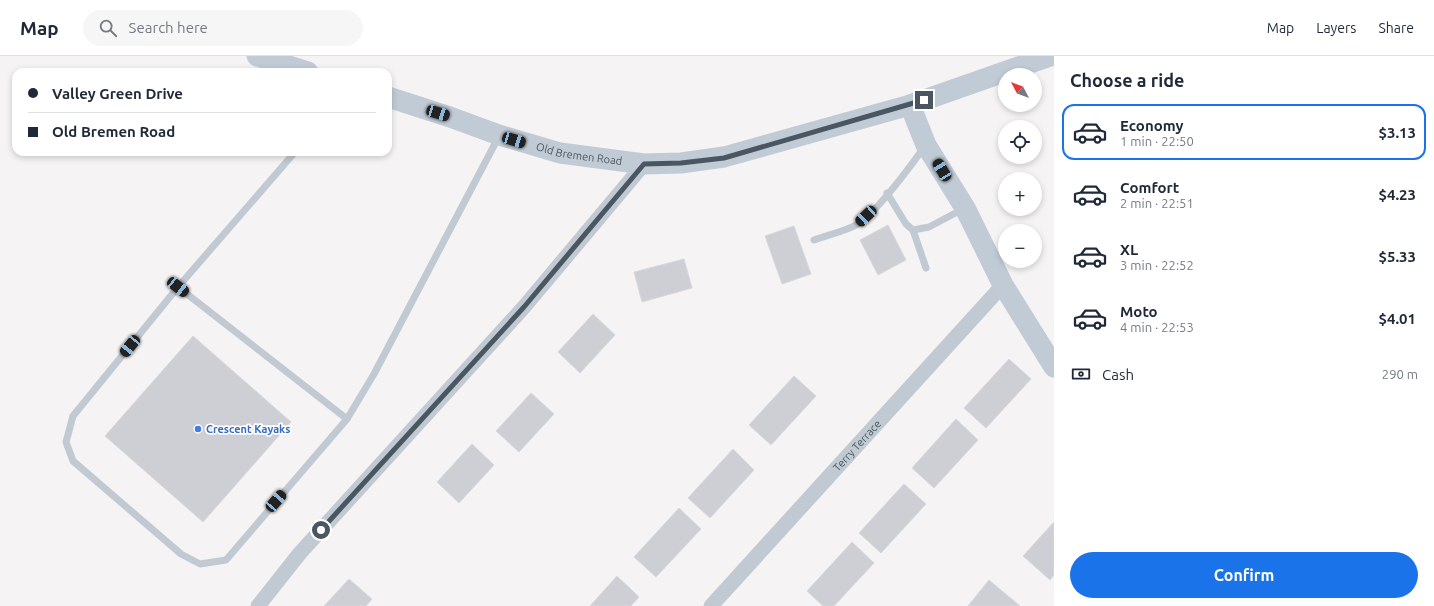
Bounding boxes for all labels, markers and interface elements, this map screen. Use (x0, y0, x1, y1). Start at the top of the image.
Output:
search box (83, 10, 363, 46)
text: Map (20, 17, 59, 39)
icon: search (97, 17, 119, 39)
text: Search here (129, 19, 208, 36)
text: Map (1267, 20, 1294, 36)
text: Layers (1316, 20, 1356, 36)
text: Share (1378, 20, 1414, 36)
north arrow (998, 68, 1042, 112)
map controls (998, 68, 1042, 268)
text: Choose a ride (1070, 70, 1184, 90)
text: Valley Green Drive (52, 85, 183, 102)
route end (915, 91, 933, 109)
car (425, 104, 451, 122)
icon: car (1072, 114, 1108, 150)
text: Economy (1120, 117, 1184, 134)
button: locate (998, 120, 1042, 164)
text: Old Bremen Road (52, 123, 175, 140)
text: $3.13 (1378, 124, 1416, 141)
car (501, 131, 527, 149)
text: 1 min · 22:50 (1120, 134, 1194, 148)
street label: Old Bremen Road (535, 140, 623, 167)
car (931, 157, 953, 183)
button: + (998, 172, 1042, 216)
icon: car (1072, 176, 1108, 212)
text: Comfort (1120, 179, 1179, 196)
text: $4.23 (1378, 186, 1416, 203)
text: 2 min · 22:51 (1120, 196, 1194, 210)
car (853, 203, 879, 229)
button: − (998, 224, 1042, 268)
icon: car (1072, 238, 1108, 274)
text: XL (1120, 241, 1138, 258)
text: $5.33 (1378, 248, 1416, 265)
text: 3 min · 22:52 (1120, 258, 1194, 272)
car (165, 275, 191, 299)
icon: car (1072, 300, 1108, 336)
text: Moto (1120, 303, 1158, 320)
text: $4.01 (1378, 310, 1416, 327)
text: 4 min · 22:53 (1120, 320, 1194, 334)
car (118, 333, 142, 359)
icon: cash (1070, 363, 1092, 385)
text: Cash (1102, 366, 1134, 383)
text: 290 m (1382, 367, 1418, 381)
street label: Terry Terrace (831, 417, 883, 474)
place label: Crescent Kayaks (206, 423, 290, 435)
marker: Crescent Kayaks (193, 424, 203, 434)
car (264, 488, 288, 514)
route start (312, 521, 330, 539)
button: Confirm (1070, 552, 1418, 598)

